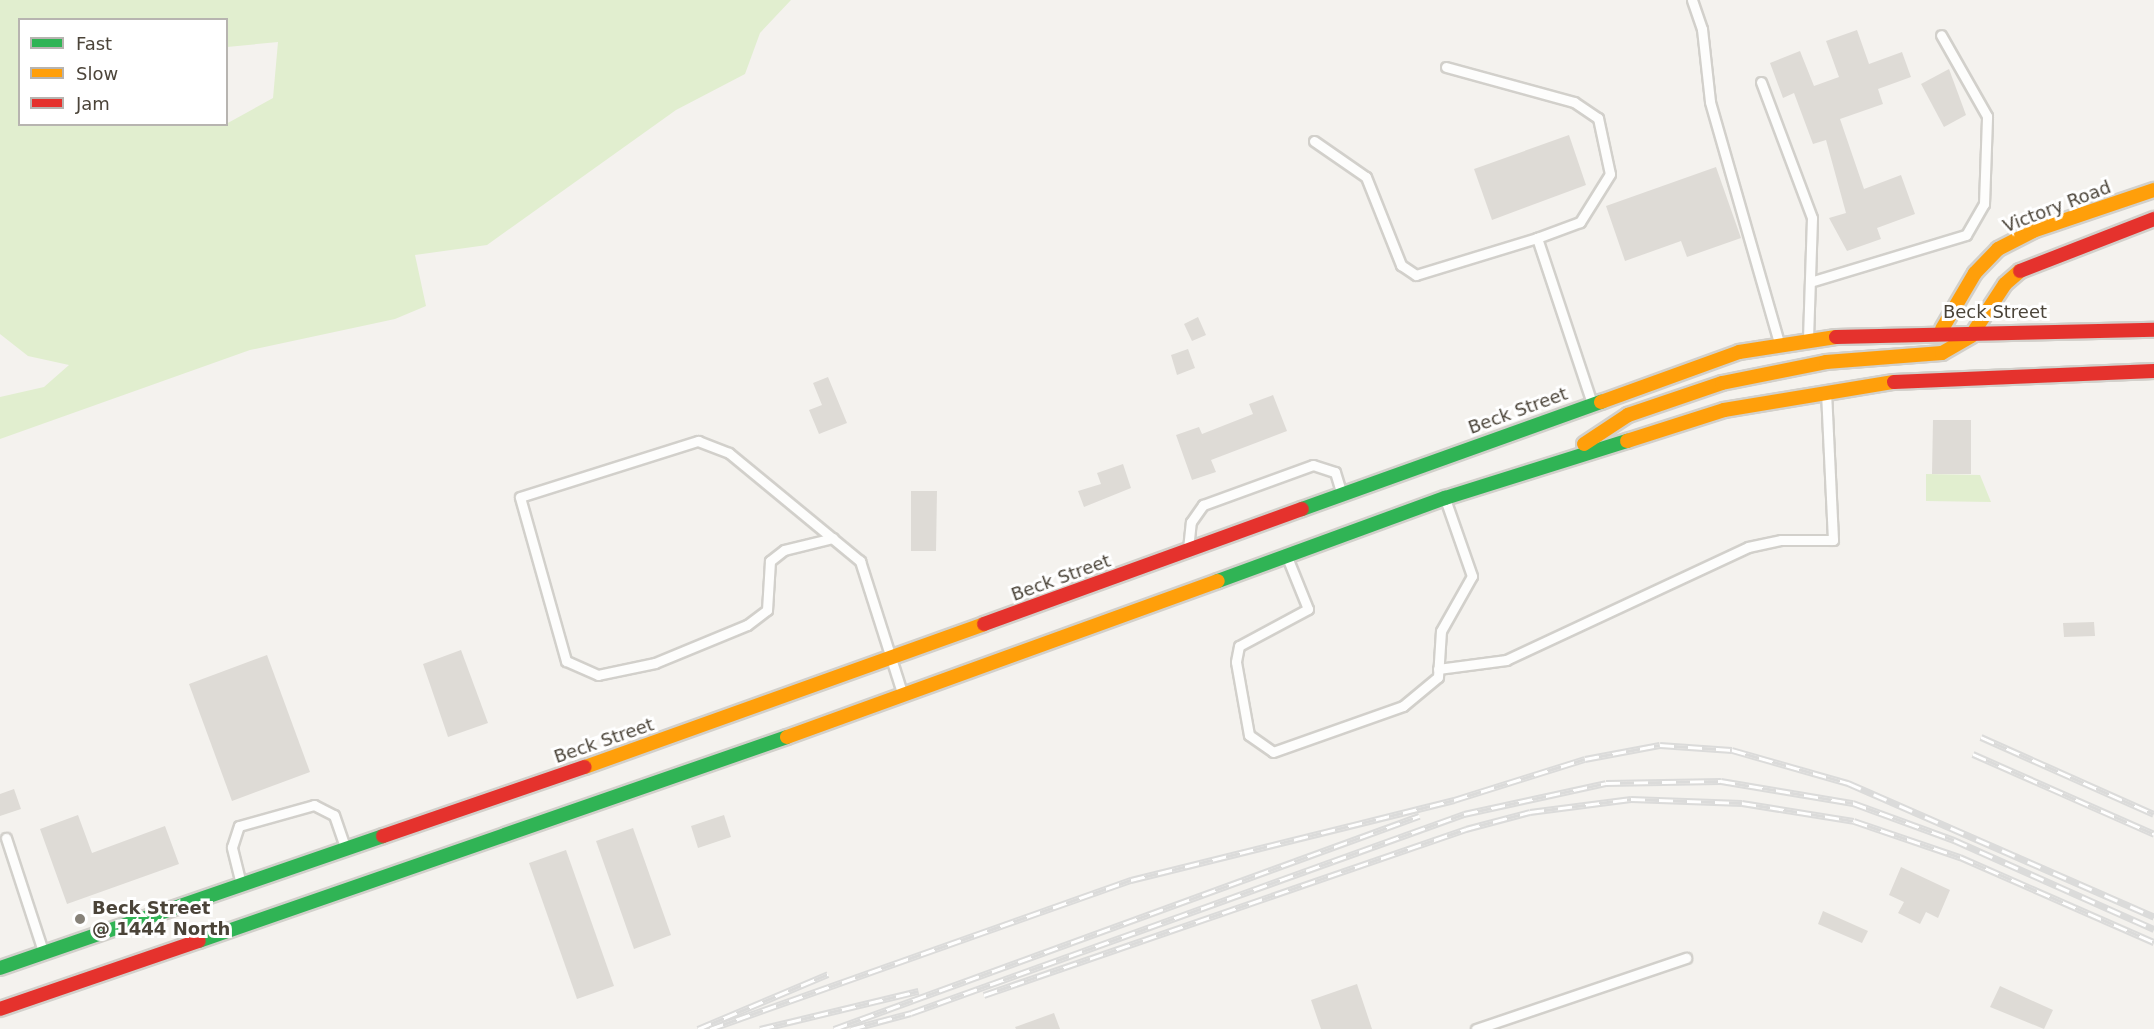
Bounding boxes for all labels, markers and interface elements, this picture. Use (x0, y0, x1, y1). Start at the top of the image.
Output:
legend (18, 18, 228, 126)
text: Fast (76, 33, 112, 54)
text: Slow (76, 63, 118, 84)
text: Jam (76, 93, 110, 114)
street label: Victory Road (2000, 177, 2114, 237)
street label: Beck Street (1943, 301, 2047, 323)
street label: Beck Street (1465, 383, 1571, 439)
street label: Beck Street (1008, 550, 1114, 606)
street label: Beck Street (551, 714, 657, 768)
place label: Beck Street @ 1444 North (92, 898, 230, 940)
marker: Beck Street @ 1444 North (73, 912, 87, 926)

